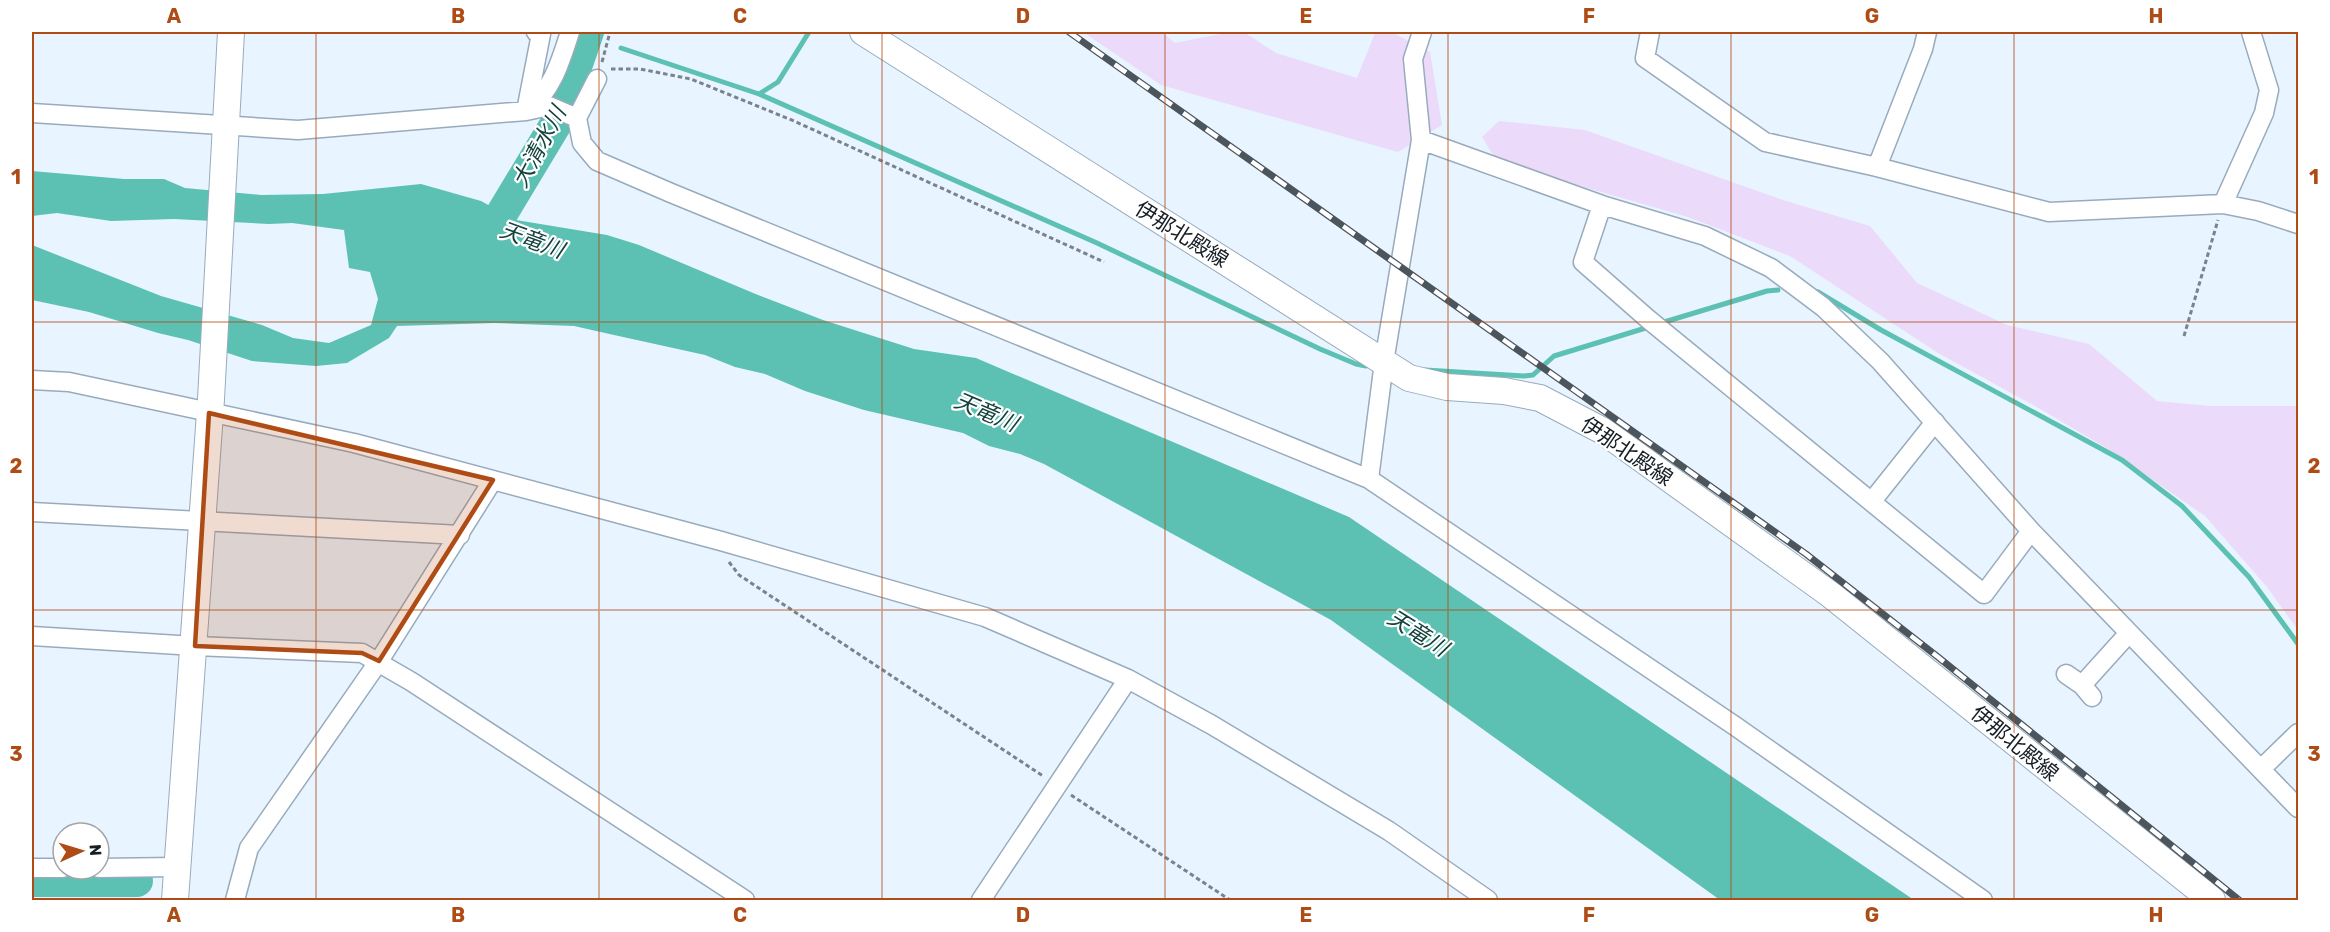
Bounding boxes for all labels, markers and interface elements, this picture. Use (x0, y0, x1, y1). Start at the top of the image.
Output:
text: A (167, 4, 182, 28)
text: B (451, 4, 465, 28)
text: C (733, 4, 747, 28)
text: D (1016, 4, 1030, 28)
text: E (1300, 4, 1312, 28)
text: F (1583, 4, 1595, 28)
text: G (1865, 4, 1879, 28)
text: H (2149, 4, 2163, 28)
water label: 大清水川 (506, 100, 573, 192)
text: 1 (11, 165, 21, 189)
text: 1 (2309, 165, 2319, 189)
street label: 伊那北殿線 (1131, 196, 1233, 272)
water label: 天竜川 (496, 216, 569, 265)
water label: 天竜川 (950, 387, 1023, 438)
street label: 伊那北殿線 (1576, 411, 1678, 491)
text: 2 (10, 454, 23, 478)
text: 2 (2308, 454, 2321, 478)
water label: 天竜川 (1383, 604, 1455, 663)
street label: 伊那北殿線 (1966, 700, 2064, 786)
text: 3 (9, 742, 23, 766)
text: 3 (2307, 742, 2321, 766)
north arrow (51, 821, 111, 881)
text: N (86, 844, 105, 856)
text: A (167, 903, 182, 927)
text: B (451, 903, 465, 927)
text: C (733, 903, 747, 927)
text: D (1016, 903, 1030, 927)
text: E (1300, 903, 1312, 927)
text: F (1583, 903, 1595, 927)
text: G (1865, 903, 1879, 927)
text: H (2149, 903, 2163, 927)

